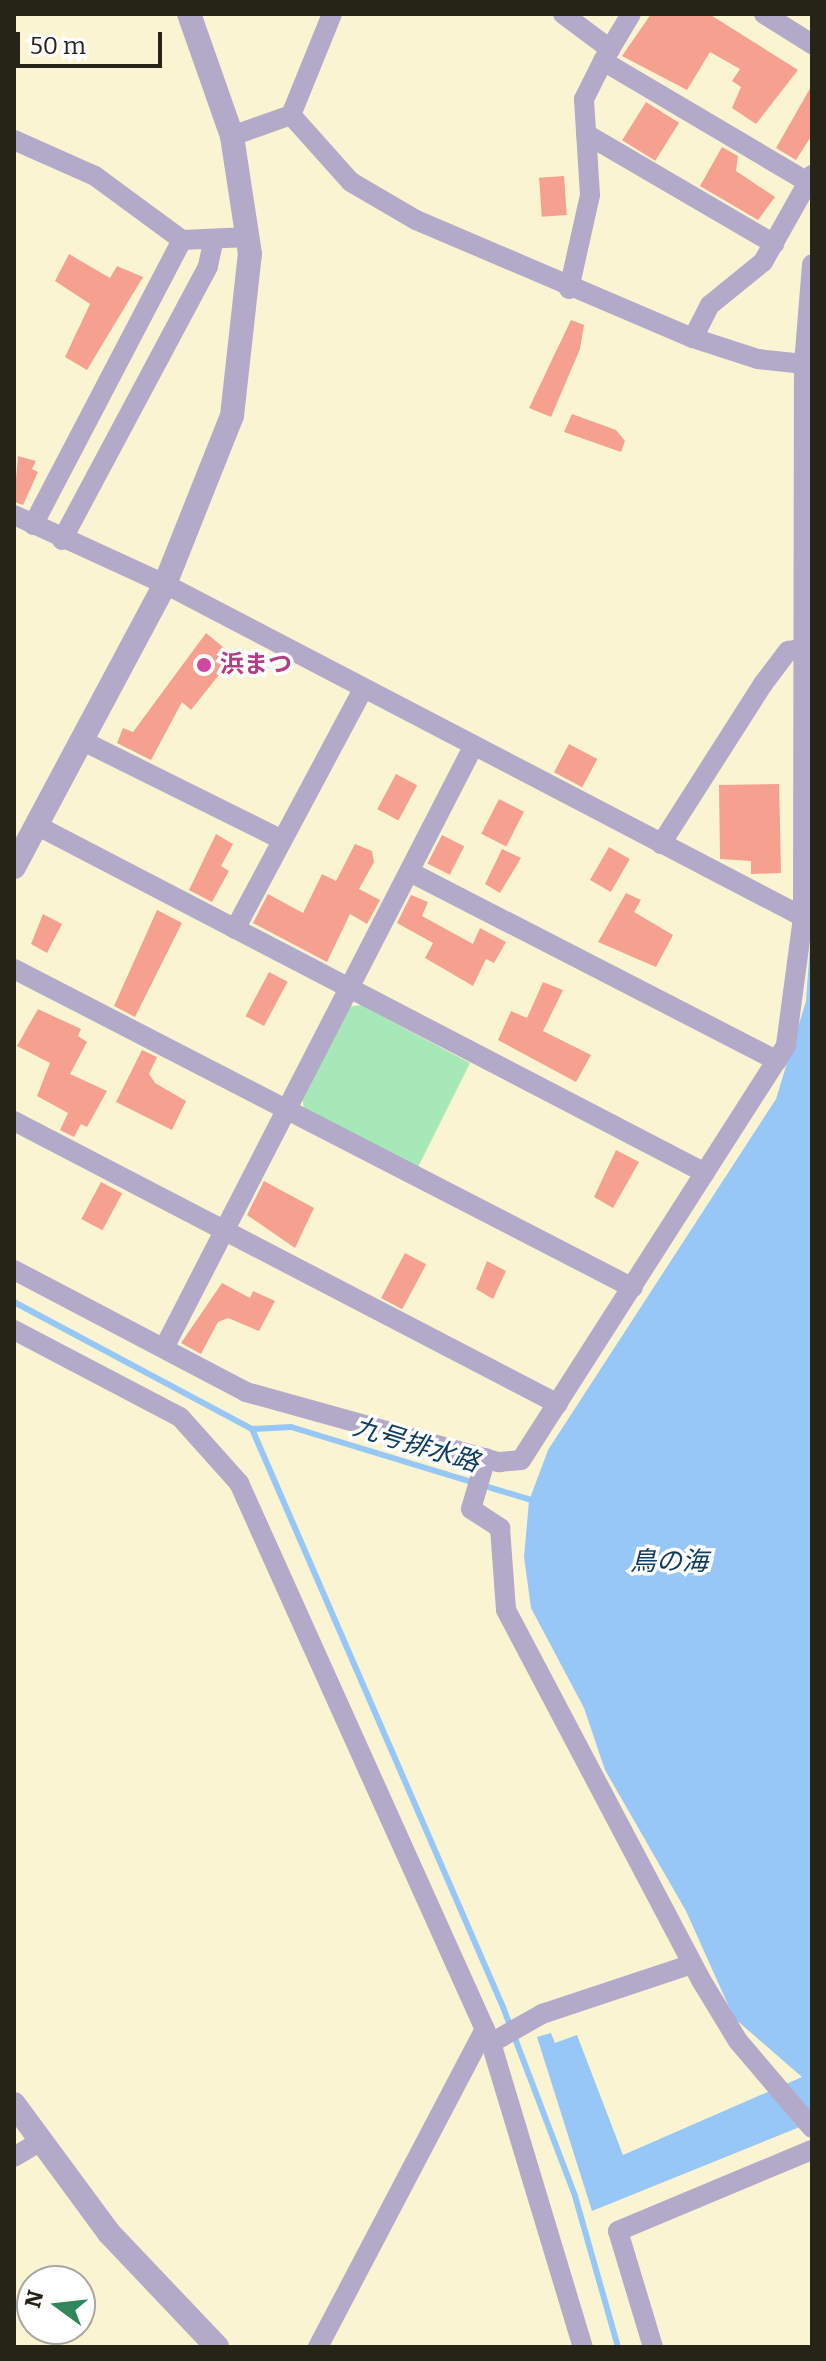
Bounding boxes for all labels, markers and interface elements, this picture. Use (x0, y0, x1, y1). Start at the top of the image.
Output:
scale bar (20, 16, 166, 66)
text: 50 m (30, 32, 86, 60)
place label: 浜まつ (220, 651, 292, 679)
marker: 浜まつ (195, 656, 213, 674)
water label: 九号排水路 (349, 1411, 483, 1479)
water label: 鳥の海 (630, 1546, 708, 1578)
north arrow (16, 2265, 96, 2345)
text: N (19, 2287, 50, 2311)

